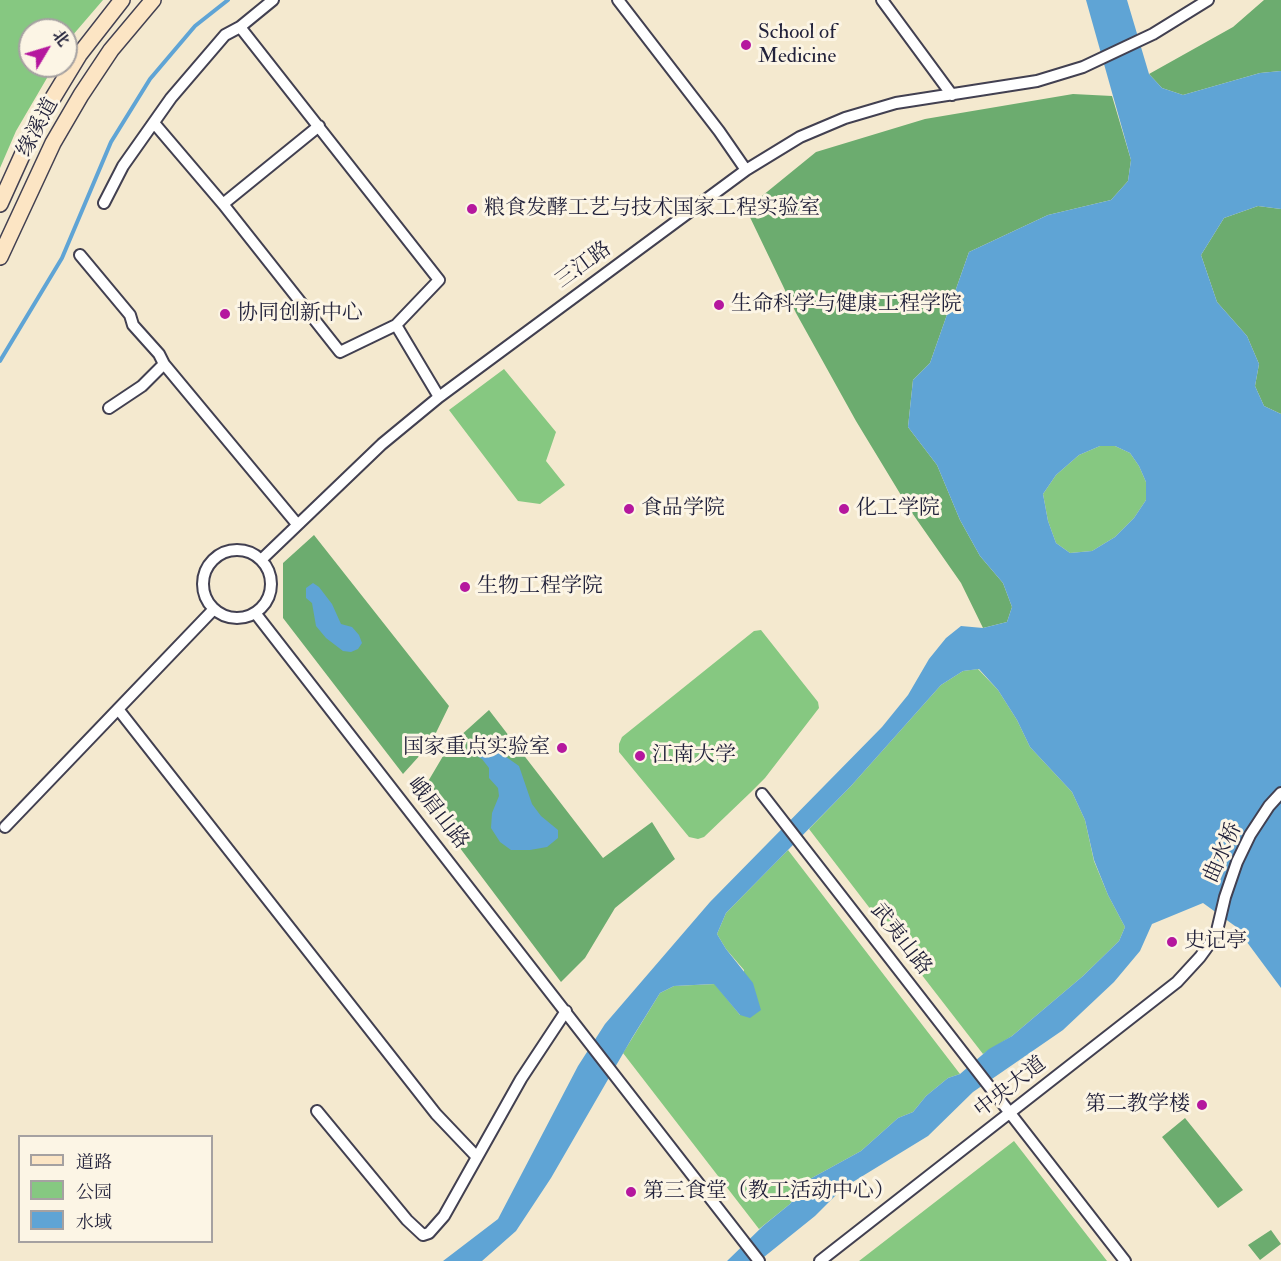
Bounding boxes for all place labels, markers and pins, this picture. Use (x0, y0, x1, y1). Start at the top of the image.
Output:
place label: School of Medicine (758, 20, 836, 70)
marker: School of Medicine (739, 38, 753, 52)
place label: 粮食发酵工艺与技术国家工程实验室 (484, 196, 820, 222)
marker: 粮食发酵工艺与技术国家工程实验室 (465, 202, 479, 216)
place label: 生命科学与健康工程学院 (731, 292, 962, 318)
marker: 生命科学与健康工程学院 (712, 298, 726, 312)
place label: 协同创新中心 (237, 301, 363, 327)
marker: 协同创新中心 (218, 307, 232, 321)
place label: 食品学院 (641, 496, 725, 522)
place label: 化工学院 (856, 496, 940, 522)
marker: 食品学院 (622, 502, 636, 516)
marker: 化工学院 (837, 502, 851, 516)
place label: 生物工程学院 (477, 574, 603, 600)
marker: 生物工程学院 (458, 580, 472, 594)
place label: 国家重点实验室 (403, 735, 550, 761)
marker: 国家重点实验室 (555, 741, 569, 755)
place label: 江南大学 (652, 743, 736, 769)
marker: 江南大学 (633, 749, 647, 763)
place label: 史记亭 (1184, 929, 1247, 955)
marker: 史记亭 (1165, 935, 1179, 949)
place label: 第二教学楼 (1085, 1092, 1190, 1118)
marker: 第二教学楼 (1195, 1098, 1209, 1112)
place label: 第三食堂（教工活动中心） (643, 1179, 895, 1205)
marker: 第三食堂（教工活动中心） (624, 1185, 638, 1199)

